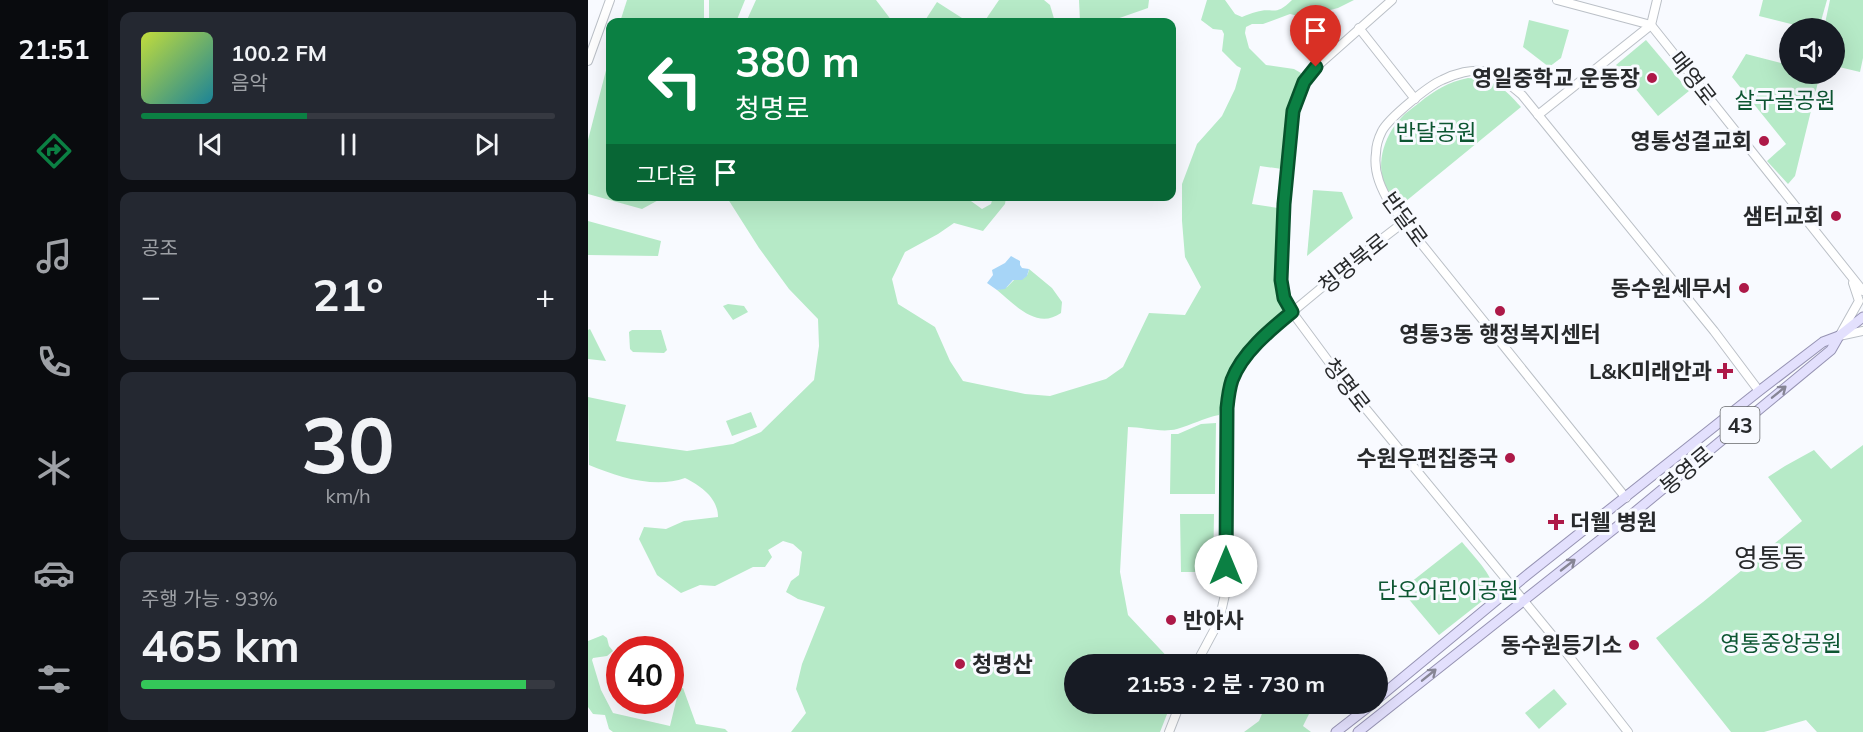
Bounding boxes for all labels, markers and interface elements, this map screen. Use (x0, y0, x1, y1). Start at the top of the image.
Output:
pin (1290, 5, 1341, 67)
icon: arrive (1299, 14, 1332, 47)
map controls (1779, 18, 1845, 84)
button: sound (1779, 18, 1845, 84)
text: 21:51 (18, 32, 90, 66)
text: 380 m (735, 35, 860, 88)
text: 100.2 FM (231, 39, 327, 67)
icon: left (636, 42, 714, 120)
street label: 매영로 (1663, 45, 1723, 111)
place label: 영일중학교 운동장 (1472, 64, 1640, 92)
text: 음악 (231, 70, 268, 95)
marker: 영일중학교 운동장 (1645, 71, 1659, 85)
park label: 살구골공원 (1734, 86, 1836, 114)
text: 청명로 (735, 91, 810, 125)
park label: 반달공원 (1396, 118, 1476, 146)
place label: 영통성결교회 (1631, 127, 1752, 155)
icon: previous (194, 128, 227, 161)
icon: pause (332, 128, 365, 161)
icon: next (470, 128, 503, 161)
icon: directions (33, 130, 75, 172)
marker: 영통성결교회 (1757, 134, 1771, 148)
icon: arrive (709, 156, 742, 189)
text: 그다음 (636, 161, 697, 189)
street label: 반달로 (1376, 186, 1434, 252)
place label: 샘터교회 (1743, 202, 1824, 230)
marker: 샘터교회 (1829, 209, 1843, 223)
street label: 청명북로 (1313, 227, 1393, 299)
icon: music (33, 235, 75, 277)
text: 공조 (141, 235, 178, 260)
text: 21° (312, 266, 384, 322)
place label: 동수원세무서 (1611, 274, 1732, 302)
text: − (141, 275, 161, 316)
text: + (535, 275, 555, 316)
marker: 동수원세무서 (1737, 281, 1751, 295)
marker: 영통3동 행정복지센터 (1493, 304, 1507, 318)
place label: 영통3동 행정복지센터 (1399, 320, 1601, 348)
icon: phone (33, 341, 75, 383)
street label: 청명로 (1317, 352, 1377, 418)
place label: L&K미래안과 (1589, 357, 1712, 385)
marker: L&K미래안과 (1716, 362, 1734, 380)
one-way arrow (1771, 386, 1787, 399)
text: 30 (301, 395, 395, 493)
road number: 43 (1720, 407, 1760, 443)
street label: 봉영로 (1654, 440, 1718, 500)
place label: 수원우편집중국 (1356, 444, 1498, 472)
icon: climate (33, 447, 75, 489)
marker: 수원우편집중국 (1503, 451, 1517, 465)
text: km/h (325, 483, 371, 508)
place label: 더웰 병원 (1570, 508, 1657, 536)
marker: 더웰 병원 (1547, 513, 1565, 531)
position arrow (1194, 534, 1258, 598)
district label: 영통동 (1734, 541, 1806, 574)
icon: car (33, 552, 75, 594)
one-way arrow (1560, 558, 1576, 571)
park label: 단오어린이공원 (1377, 576, 1519, 604)
text: 주행 가능 · 93% (141, 586, 278, 611)
place label: 반야사 (1183, 606, 1244, 634)
marker: 반야사 (1164, 613, 1178, 627)
text: 465 km (141, 617, 300, 673)
park label: 영통중앙공원 (1720, 629, 1842, 657)
place label: 동수원등기소 (1501, 631, 1622, 659)
speed limit sign: 40 (606, 636, 684, 714)
marker: 동수원등기소 (1627, 638, 1641, 652)
place label: 청명산 (972, 650, 1033, 678)
marker: 청명산 (953, 657, 967, 671)
icon: filters (33, 658, 75, 700)
one-way arrow (1421, 669, 1437, 682)
text: 21:53 · 2 분 · 730 m (1127, 670, 1325, 698)

